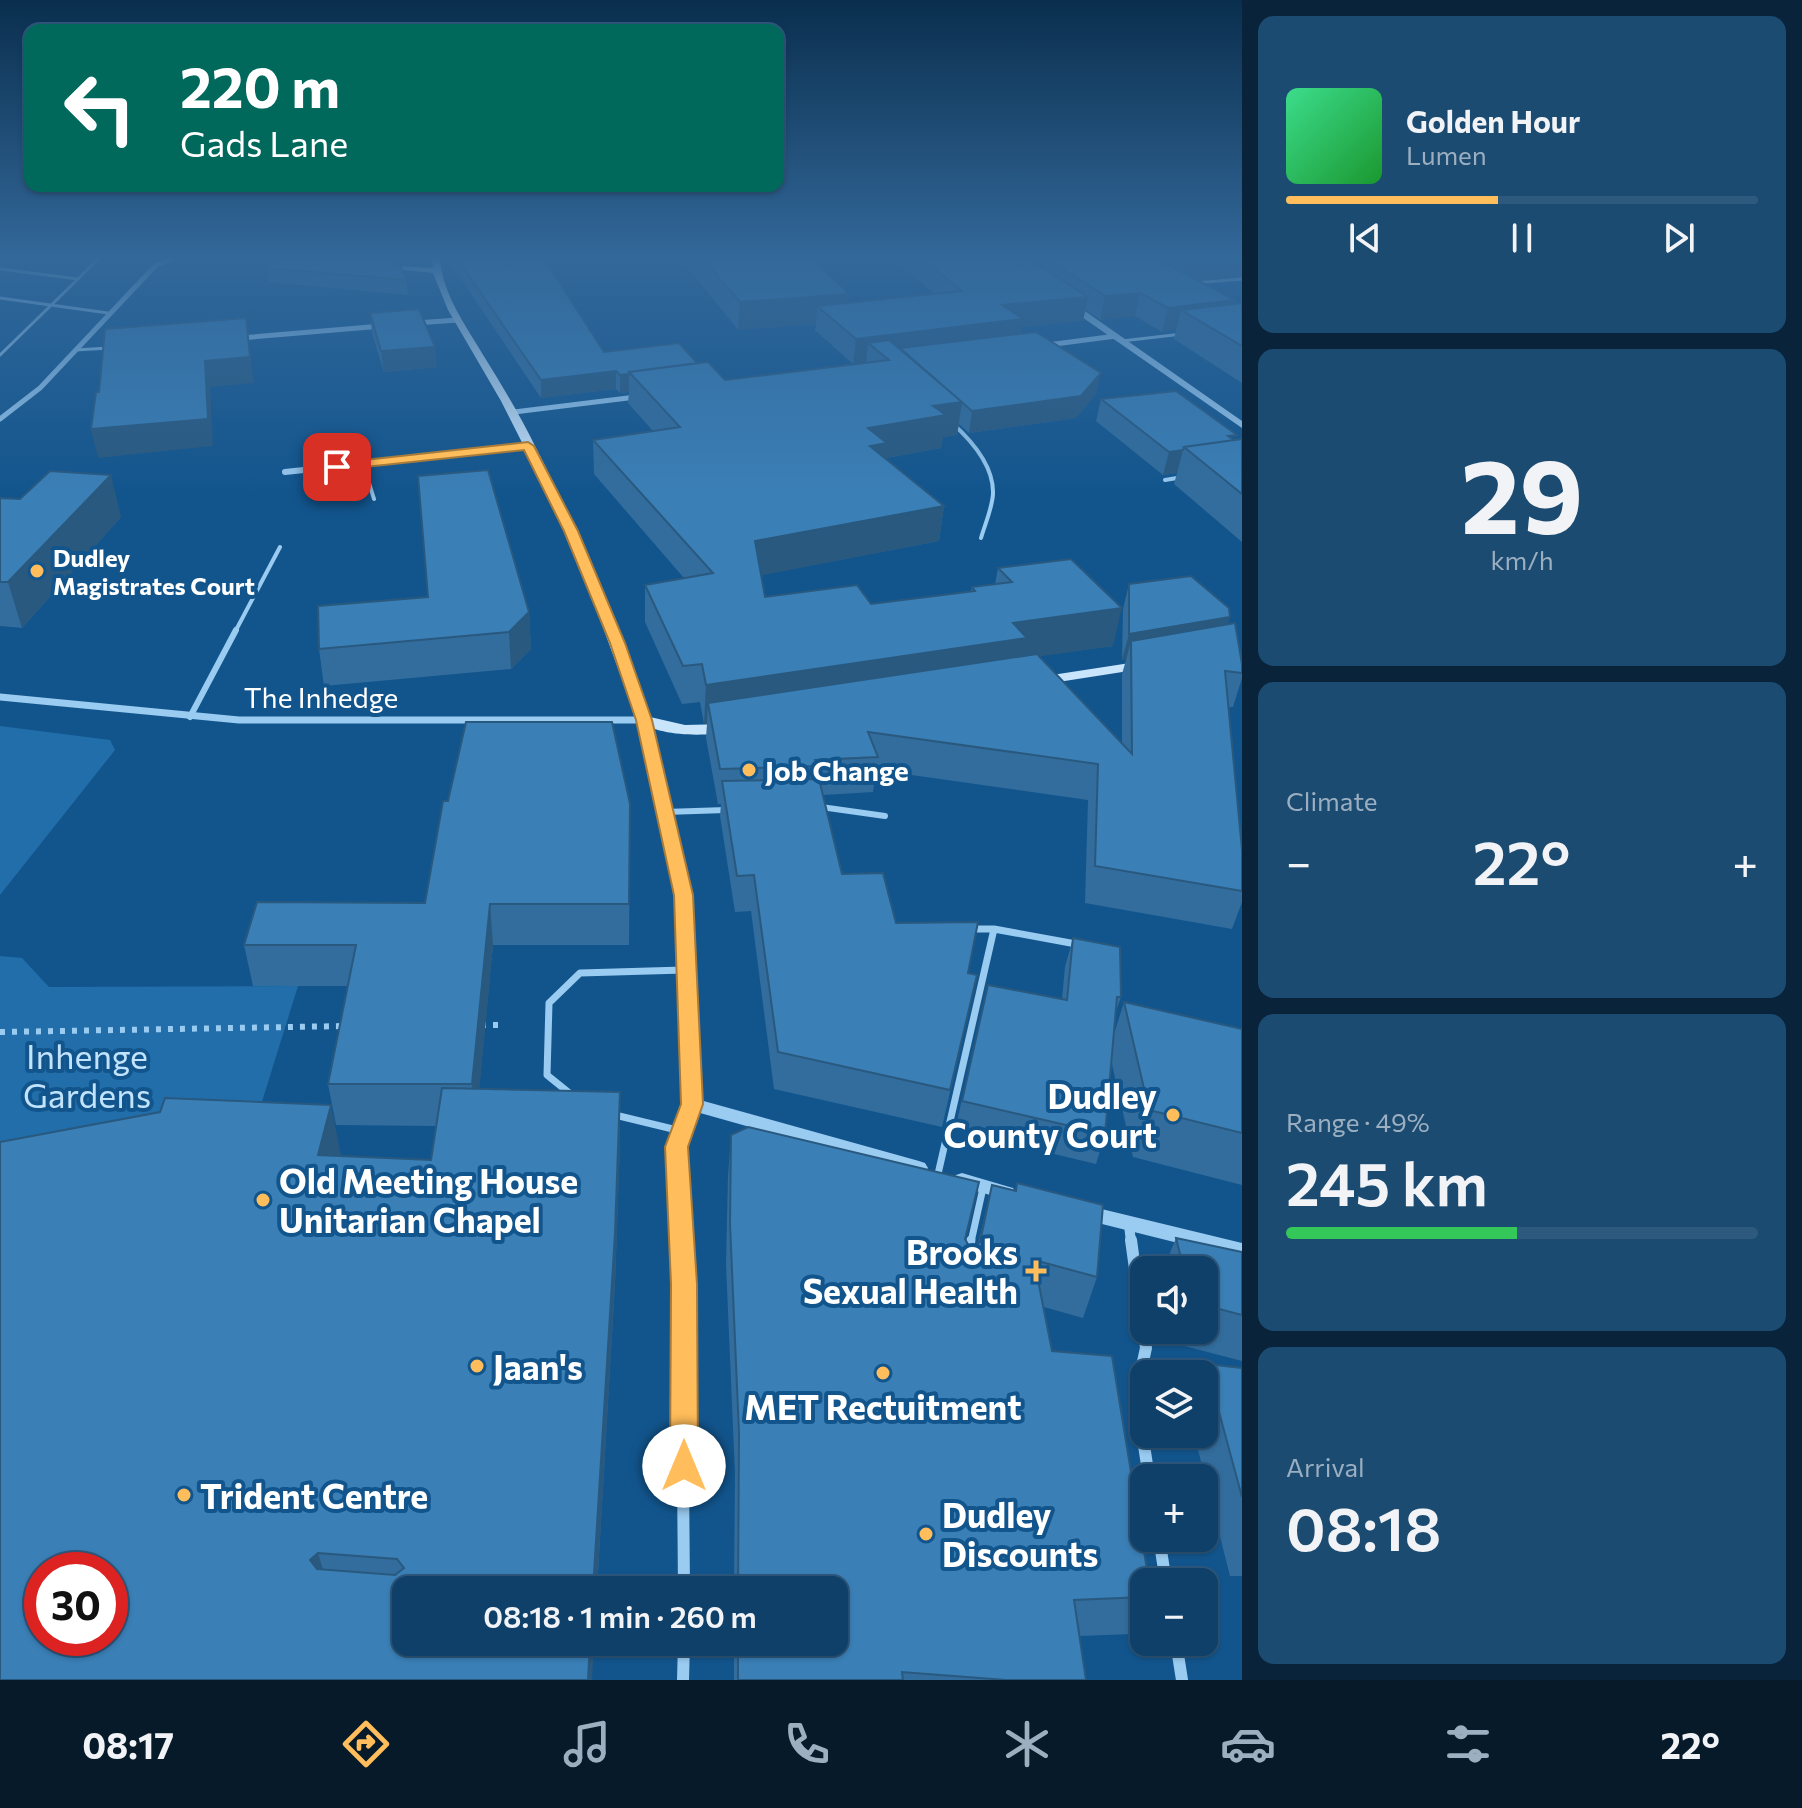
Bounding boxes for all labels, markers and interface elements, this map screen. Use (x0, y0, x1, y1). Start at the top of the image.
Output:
text: 220 m (180, 51, 340, 120)
icon: left (48, 56, 152, 160)
text: Golden Hour (1406, 102, 1580, 139)
text: Gads Lane (180, 120, 348, 164)
text: Lumen (1406, 139, 1487, 170)
icon: previous (1343, 216, 1387, 260)
icon: pause (1500, 216, 1544, 260)
icon: next (1657, 216, 1701, 260)
text: 29 (1461, 428, 1583, 555)
pin (303, 433, 371, 501)
icon: arrive (315, 445, 359, 489)
place label: Dudley Magistrates Court (53, 543, 255, 600)
text: km/h (1490, 544, 1554, 575)
marker: Dudley Magistrates Court (28, 562, 46, 580)
street label: The Inhedge (244, 680, 398, 714)
place label: Job Change (765, 753, 909, 787)
marker: Job Change (740, 761, 758, 779)
text: Climate (1286, 785, 1378, 816)
text: 22° (1473, 824, 1570, 897)
text: − (1286, 834, 1311, 888)
text: + (1732, 834, 1758, 888)
park label: Inhenge Gardens (23, 1034, 151, 1115)
place label: Dudley County Court (944, 1074, 1157, 1155)
marker: Dudley County Court (1164, 1106, 1182, 1124)
text: Range · 49% (1286, 1106, 1430, 1137)
text: 245 km (1286, 1145, 1488, 1218)
place label: Old Meeting House Unitarian Chapel (279, 1159, 578, 1240)
marker: Old Meeting House Unitarian Chapel (254, 1191, 272, 1209)
place label: Brooks Sexual Health (803, 1230, 1018, 1311)
map controls (1130, 1256, 1218, 1656)
button: sound (1130, 1256, 1218, 1344)
marker: Brooks Sexual Health (1025, 1260, 1047, 1282)
place label: Jaan's (493, 1345, 583, 1387)
marker: Jaan's (468, 1357, 486, 1375)
button: layers (1130, 1360, 1218, 1448)
marker: MET Rectuitment (874, 1364, 892, 1382)
place label: MET Rectuitment (744, 1385, 1022, 1427)
position arrow (642, 1424, 726, 1508)
text: Arrival (1286, 1451, 1365, 1482)
button: + (1130, 1464, 1218, 1552)
place label: Trident Centre (200, 1474, 428, 1516)
marker: Trident Centre (175, 1486, 193, 1504)
text: 08:18 (1286, 1490, 1441, 1563)
place label: Dudley Discounts (942, 1493, 1098, 1574)
marker: Dudley Discounts (917, 1525, 935, 1543)
speed limit sign: 30 (24, 1552, 128, 1656)
button: − (1130, 1568, 1218, 1656)
text: 08:18 · 1 min · 260 m (483, 1597, 757, 1634)
icon: directions (338, 1716, 394, 1772)
icon: music (559, 1716, 615, 1772)
icon: phone (779, 1716, 835, 1772)
icon: climate (999, 1716, 1055, 1772)
icon: car (1220, 1716, 1276, 1772)
icon: filters (1440, 1716, 1496, 1772)
text: 08:17 (82, 1722, 174, 1766)
text: 22° (1660, 1722, 1720, 1766)

